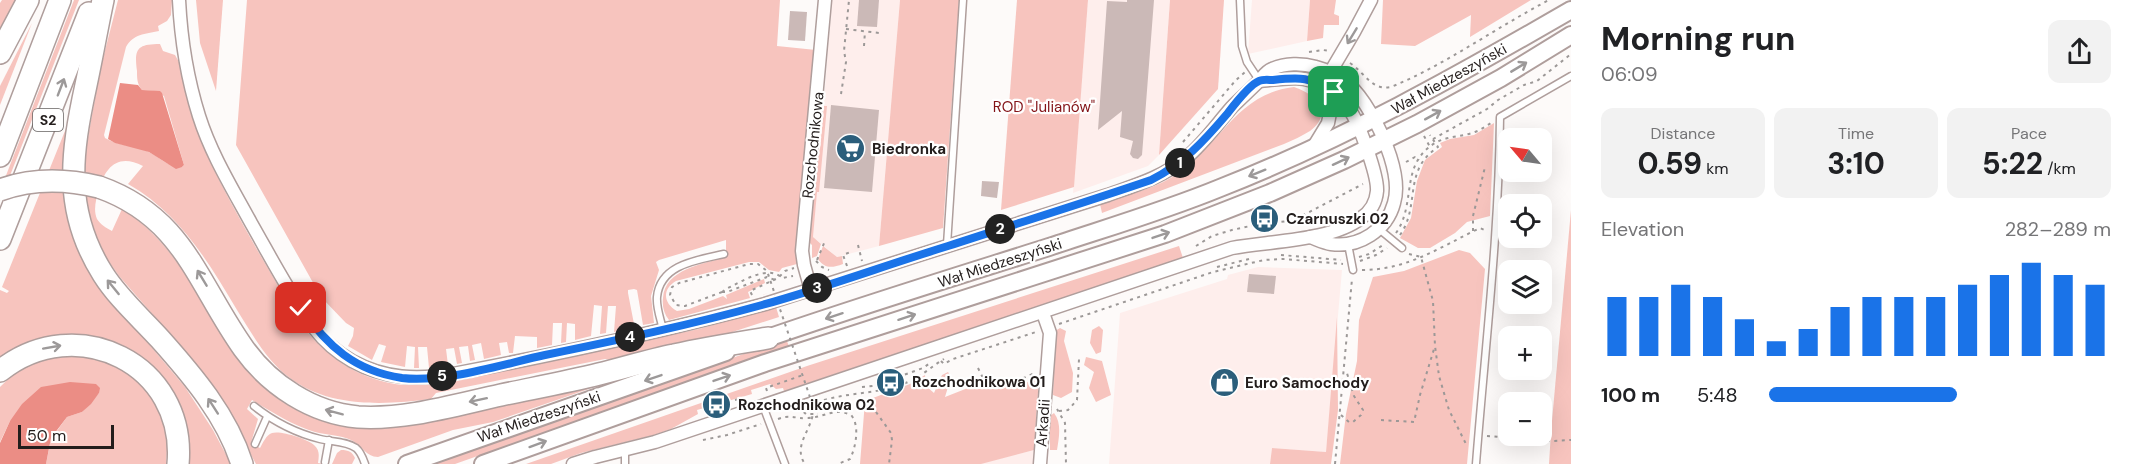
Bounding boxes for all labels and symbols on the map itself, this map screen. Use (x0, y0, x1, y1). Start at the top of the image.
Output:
one-way arrow (1346, 27, 1358, 44)
street label: Wał Miedzeszyński (1388, 39, 1510, 119)
one-way arrow (1510, 60, 1527, 72)
pin (1308, 66, 1359, 117)
one-way arrow (56, 78, 67, 97)
street label: Rozchodnikowa (797, 91, 829, 199)
park label: ROD "Julianów" (993, 97, 1095, 117)
road number: S2 (33, 109, 63, 131)
one-way arrow (1424, 109, 1441, 121)
north arrow (1498, 128, 1552, 182)
supermarket icon: Biedronka (835, 133, 867, 165)
place label: Biedronka (872, 139, 946, 159)
pin: 1 (1165, 148, 1195, 178)
one-way arrow (1332, 155, 1350, 167)
one-way arrow (1248, 168, 1267, 179)
bus stop icon: Czarnuszki 02 (1249, 203, 1281, 235)
place label: Czarnuszki 02 (1286, 209, 1389, 229)
pin: 2 (985, 214, 1015, 244)
one-way arrow (1151, 228, 1170, 239)
street label: Wał Miedzeszyński (935, 234, 1065, 292)
one-way arrow (195, 270, 207, 287)
pin: 3 (802, 273, 832, 303)
one-way arrow (106, 280, 120, 295)
pin (275, 282, 326, 333)
one-way arrow (825, 311, 844, 322)
one-way arrow (897, 311, 916, 322)
pin: 4 (615, 322, 645, 352)
one-way arrow (42, 341, 62, 352)
pin: 5 (427, 361, 457, 391)
bus stop icon: Rozchodnikowa 01 (875, 366, 907, 398)
shop icon: Euro Samochody (1208, 367, 1240, 399)
one-way arrow (712, 372, 731, 383)
place label: Rozchodnikowa 01 (912, 372, 1045, 392)
one-way arrow (644, 373, 663, 384)
place label: Euro Samochody (1245, 373, 1369, 393)
street label: Wał Miedzeszyński (475, 386, 603, 448)
bus stop icon: Rozchodnikowa 02 (701, 389, 733, 421)
one-way arrow (469, 395, 488, 406)
place label: Rozchodnikowa 02 (738, 395, 875, 415)
one-way arrow (206, 398, 218, 415)
street label: Arkadii (1031, 398, 1055, 448)
one-way arrow (325, 406, 344, 417)
scale bar (18, 422, 114, 450)
one-way arrow (529, 438, 547, 449)

